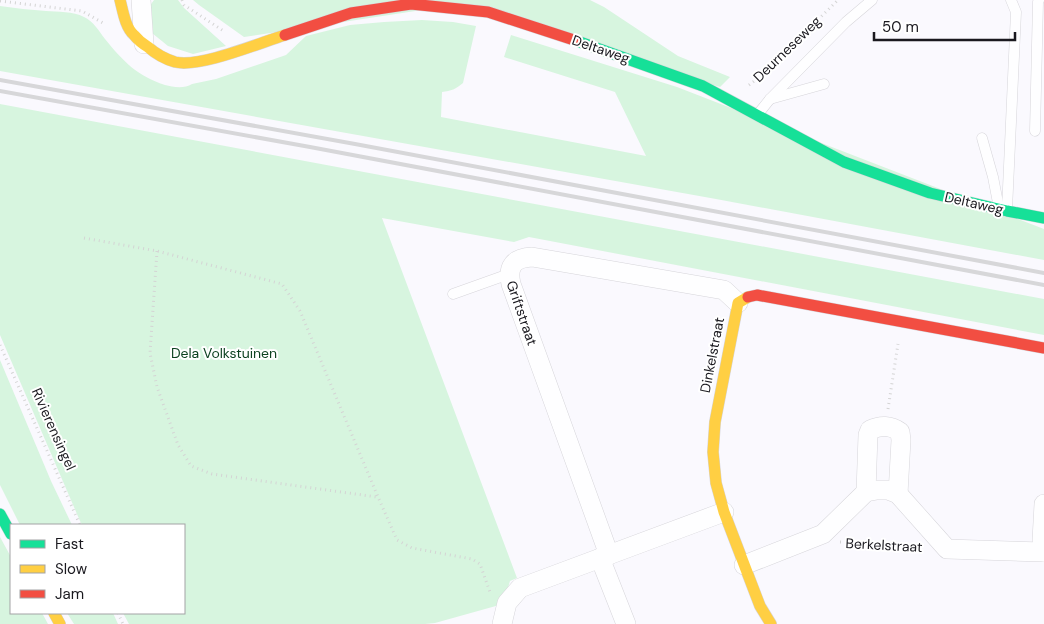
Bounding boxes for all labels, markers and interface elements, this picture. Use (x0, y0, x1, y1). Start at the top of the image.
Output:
scale bar (874, 10, 1015, 42)
street label: Deurneseweg (749, 12, 825, 86)
text: 50 m (882, 17, 919, 37)
street label: Deltaweg (570, 31, 632, 67)
street label: Deltaweg (943, 188, 1005, 219)
street label: Griftstraat (503, 278, 541, 348)
street label: Dinkelstraat (696, 316, 728, 394)
park label: Dela Volkstuinen (171, 344, 277, 362)
street label: Rivierensingel (28, 385, 80, 473)
legend (10, 524, 185, 614)
text: Fast (55, 534, 84, 554)
street label: Berkelstraat (845, 534, 923, 556)
text: Slow (55, 559, 88, 579)
text: Jam (55, 584, 84, 604)

